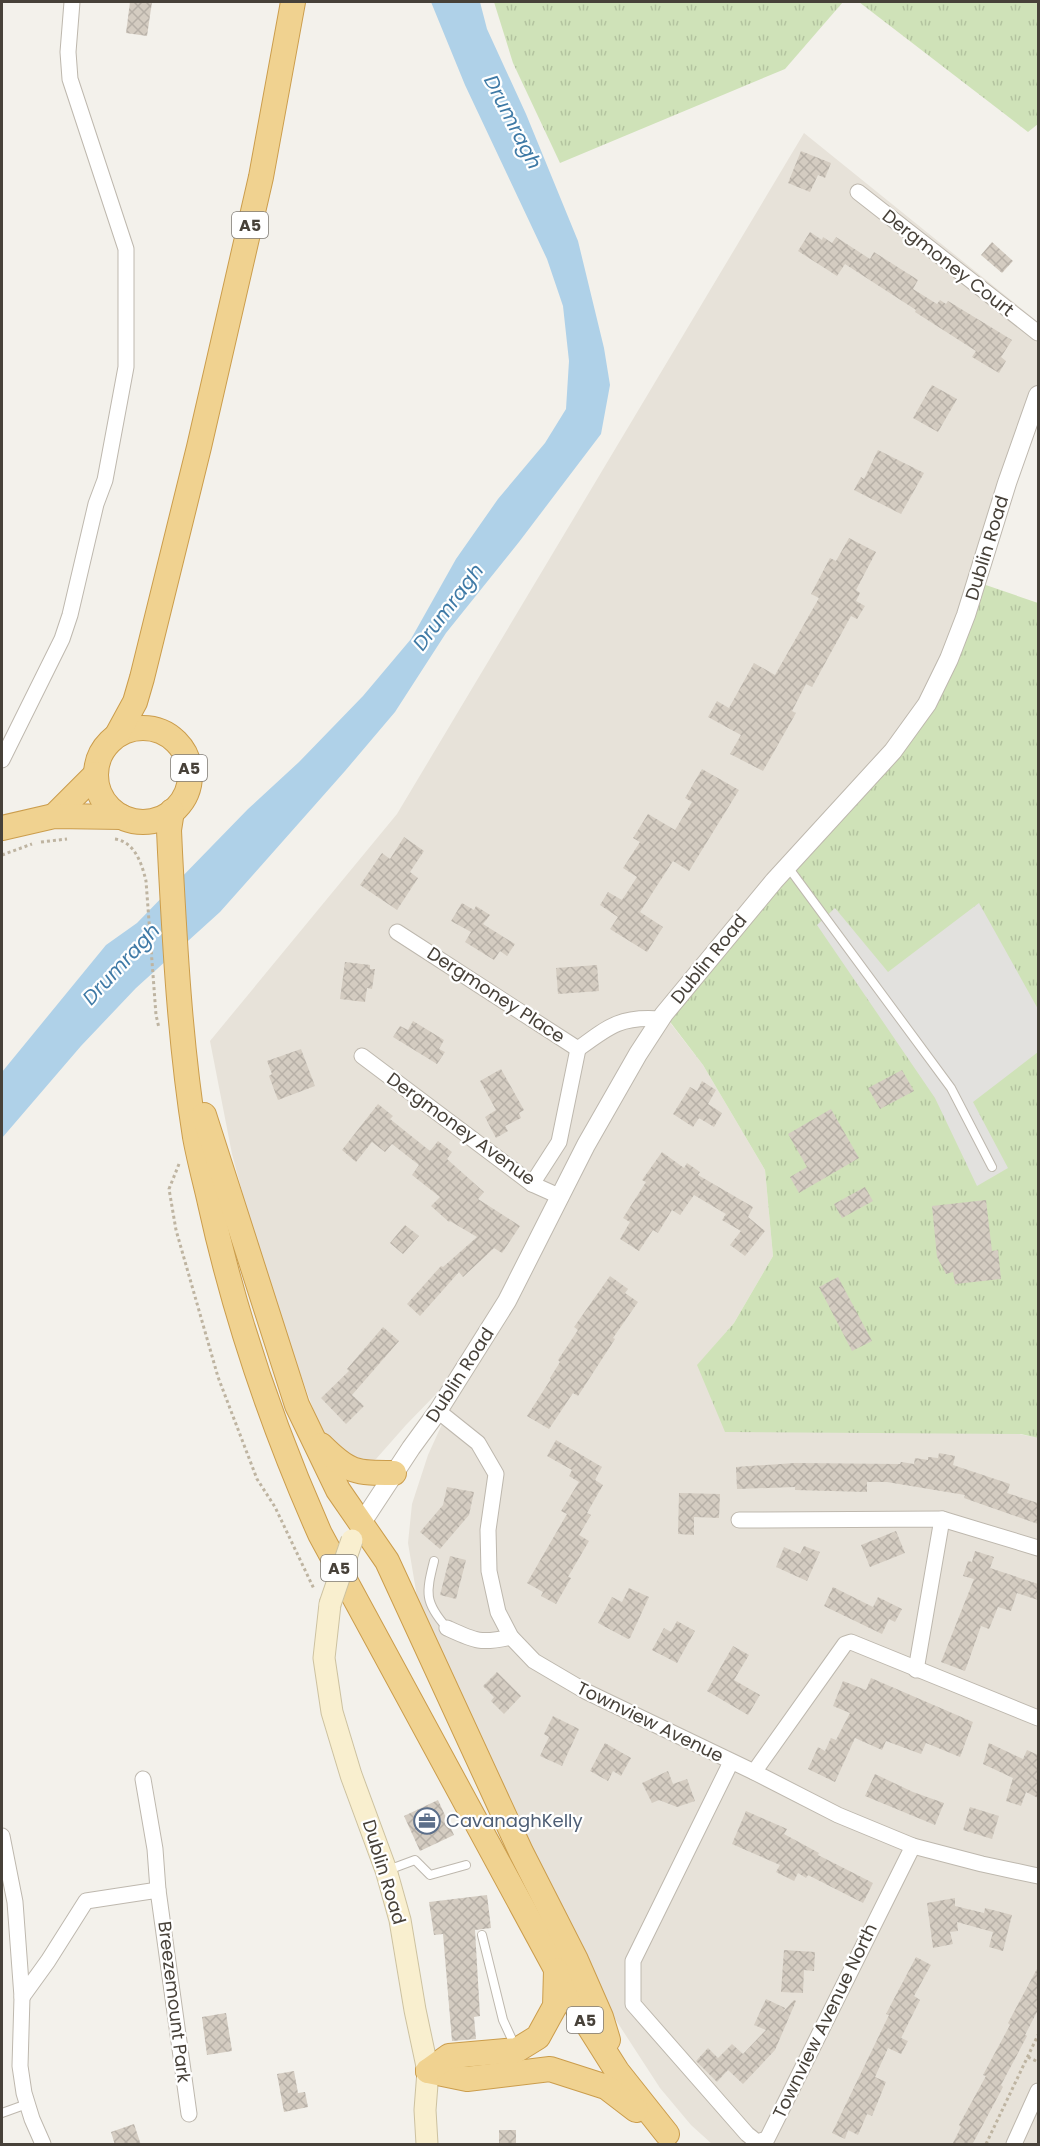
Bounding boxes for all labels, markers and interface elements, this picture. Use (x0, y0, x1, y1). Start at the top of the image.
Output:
water label: Drumragh (477, 70, 549, 174)
street label: Dergmoney Court (877, 203, 1019, 322)
road number: A5 (232, 212, 268, 238)
street label: Dublin Road (959, 492, 1014, 603)
water label: Drumragh (406, 558, 490, 656)
road number: A5 (171, 755, 207, 781)
street label: Dublin Road (665, 909, 752, 1009)
water label: Drumragh (76, 917, 166, 1011)
street label: Dergmoney Place (423, 941, 570, 1049)
street label: Dergmoney Avenue (382, 1066, 541, 1191)
street label: Dublin Road (420, 1322, 500, 1427)
road number: A5 (321, 1555, 357, 1581)
street label: Townview Avenue (573, 1675, 728, 1768)
office icon: CavanaghKelly (412, 1806, 442, 1836)
place label: CavanaghKelly (446, 1808, 583, 1833)
street label: Dublin Road (357, 1816, 412, 1927)
street label: Townview Avenue North (766, 1919, 883, 2123)
street label: Breezemount Park (152, 1920, 197, 2085)
road number: A5 (567, 2007, 603, 2033)

